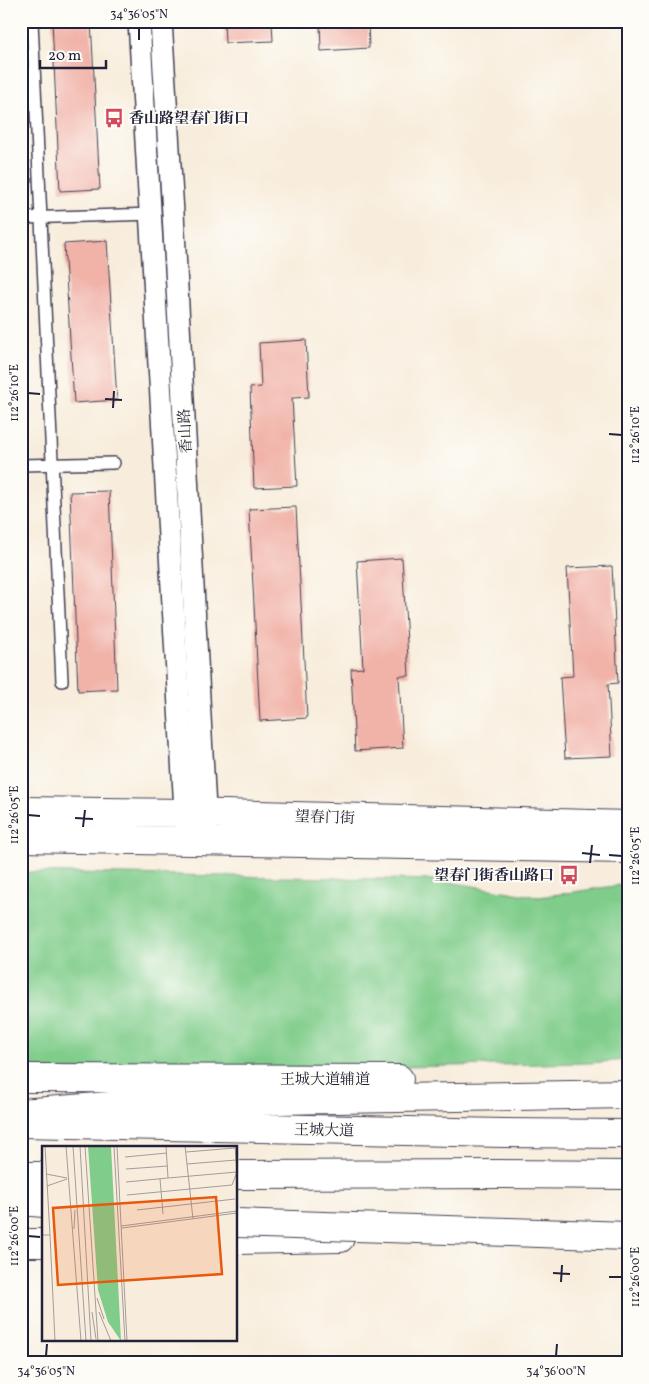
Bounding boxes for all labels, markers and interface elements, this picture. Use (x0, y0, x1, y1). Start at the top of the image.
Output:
text: 34°36'05"N (110, 7, 168, 23)
scale bar (40, 38, 106, 70)
text: 20 m (48, 46, 81, 67)
bus stop icon: 香山路望春门街口 (103, 107, 125, 129)
place label: 香山路望春门街口 (129, 109, 249, 130)
text: 112°26'10"E (7, 364, 23, 422)
text: 112°26'10"E (628, 406, 644, 464)
street label: 香山路 (175, 408, 198, 454)
text: 112°26'05"E (7, 786, 23, 844)
street label: 望春门街 (295, 807, 355, 830)
text: 112°26'05"E (628, 827, 644, 885)
bus stop icon: 望春门街香山路口 (558, 864, 580, 886)
place label: 望春门街香山路口 (434, 866, 554, 887)
street label: 王城大道辅道 (280, 1070, 370, 1091)
street label: 王城大道 (294, 1120, 354, 1143)
inset map (42, 1146, 238, 1342)
text: 112°26'00"E (7, 1206, 23, 1266)
text: 112°26'00"E (628, 1247, 644, 1307)
text: 34°36'05"N (17, 1364, 75, 1380)
text: 34°36'00"N (526, 1364, 586, 1380)

